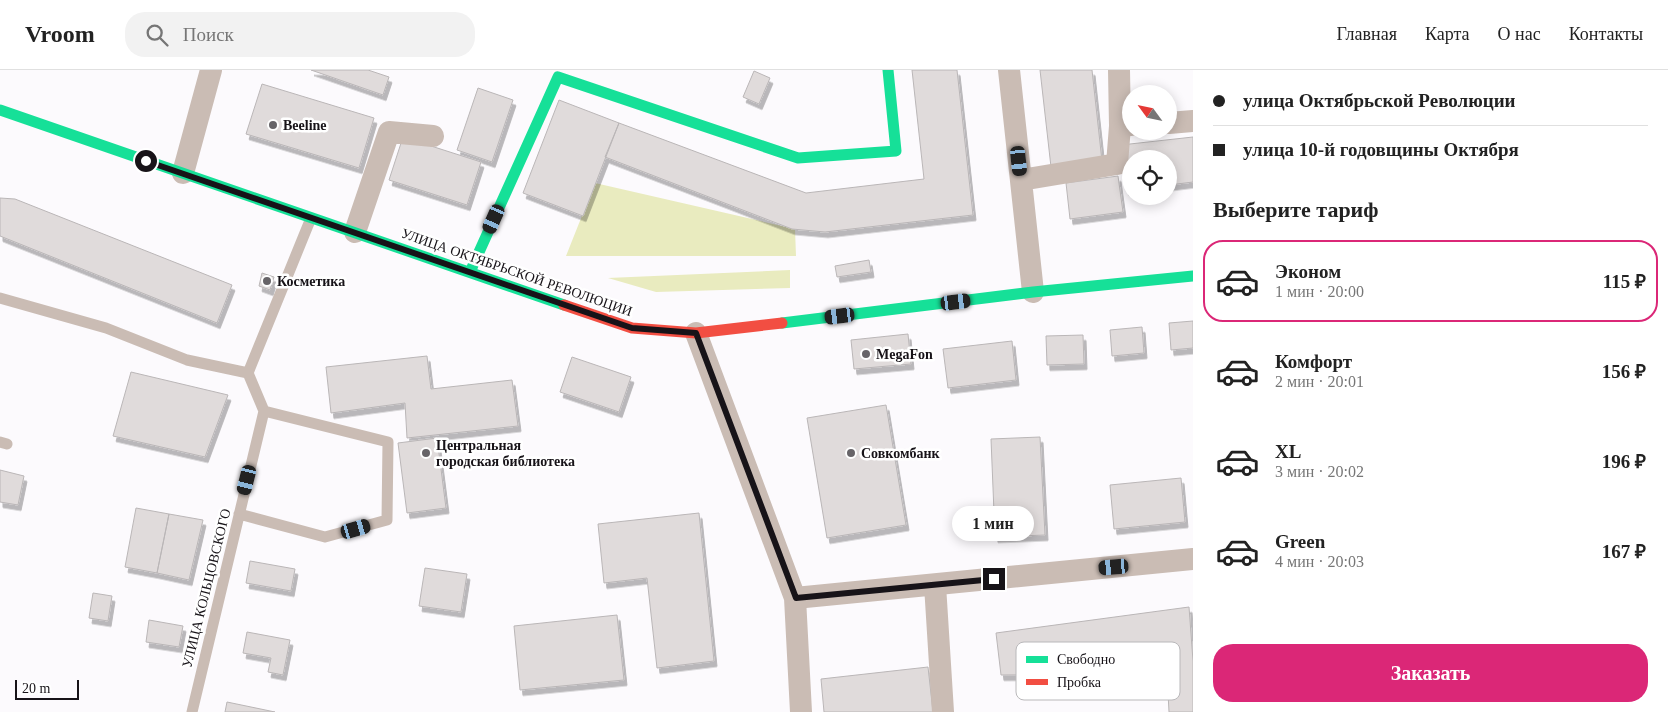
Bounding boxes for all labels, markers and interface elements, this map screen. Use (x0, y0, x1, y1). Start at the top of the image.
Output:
search box (125, 12, 475, 57)
text: Vroom (25, 21, 95, 47)
icon: search (143, 21, 171, 49)
text: Поиск (183, 24, 234, 45)
text: Главная (1337, 24, 1397, 44)
text: Карта (1425, 24, 1470, 44)
text: О нас (1498, 24, 1541, 44)
text: Контакты (1569, 24, 1643, 44)
north arrow (1122, 85, 1178, 140)
map controls (1122, 85, 1177, 205)
text: улица Октябрьской Революции (1243, 90, 1516, 111)
place label: Beeline (283, 118, 327, 133)
marker: Beeline (267, 119, 279, 131)
text: улица 10-й годовщины Октября (1243, 139, 1519, 160)
car (1009, 145, 1028, 177)
route start (135, 150, 157, 172)
button: locate (1122, 150, 1177, 205)
text: Выберите тариф (1213, 197, 1379, 222)
car (481, 202, 506, 236)
street label: УЛИЦА ОКТЯБРЬСКОЙ РЕВОЛЮЦИИ (399, 225, 635, 319)
icon: car (1215, 259, 1260, 304)
text: Эконом (1275, 261, 1341, 282)
text: 115 ₽ (1603, 271, 1646, 292)
place label: Косметика (277, 274, 345, 289)
marker: Косметика (261, 275, 273, 287)
text: 1 мин · 20:00 (1275, 283, 1364, 300)
car (940, 293, 971, 311)
car (824, 307, 855, 325)
place label: MegaFon (876, 347, 933, 362)
marker: MegaFon (860, 348, 872, 360)
icon: car (1215, 349, 1260, 394)
text: Комфорт (1275, 351, 1352, 372)
text: 156 ₽ (1602, 361, 1646, 382)
text: 2 мин · 20:01 (1275, 373, 1364, 390)
place label: Центральная городская библиотека (436, 438, 575, 469)
icon: car (1215, 439, 1260, 484)
text: XL (1275, 441, 1301, 462)
place label: Совкомбанк (861, 446, 941, 461)
marker: Центральная городская библиотека (420, 447, 432, 459)
marker: Совкомбанк (845, 447, 857, 459)
text: 196 ₽ (1602, 451, 1646, 472)
text: 3 мин · 20:02 (1275, 463, 1364, 480)
car (236, 464, 257, 496)
callout: 1 мин (953, 506, 1035, 542)
street label: УЛИЦА КОЛЬЦОВСКОГО (179, 507, 234, 669)
text: 1 мин (972, 515, 1014, 532)
car (339, 518, 372, 540)
icon: car (1215, 529, 1260, 574)
text: Green (1275, 531, 1325, 552)
text: 167 ₽ (1602, 541, 1646, 562)
text: 4 мин · 20:03 (1275, 553, 1364, 570)
car (1098, 558, 1129, 576)
route end (983, 568, 1005, 590)
legend (1016, 642, 1180, 700)
button: Заказать (1213, 644, 1648, 702)
text: Свободно (1057, 652, 1115, 667)
text: Пробка (1057, 675, 1102, 690)
scale bar (15, 677, 79, 700)
text: 20 m (22, 681, 50, 696)

